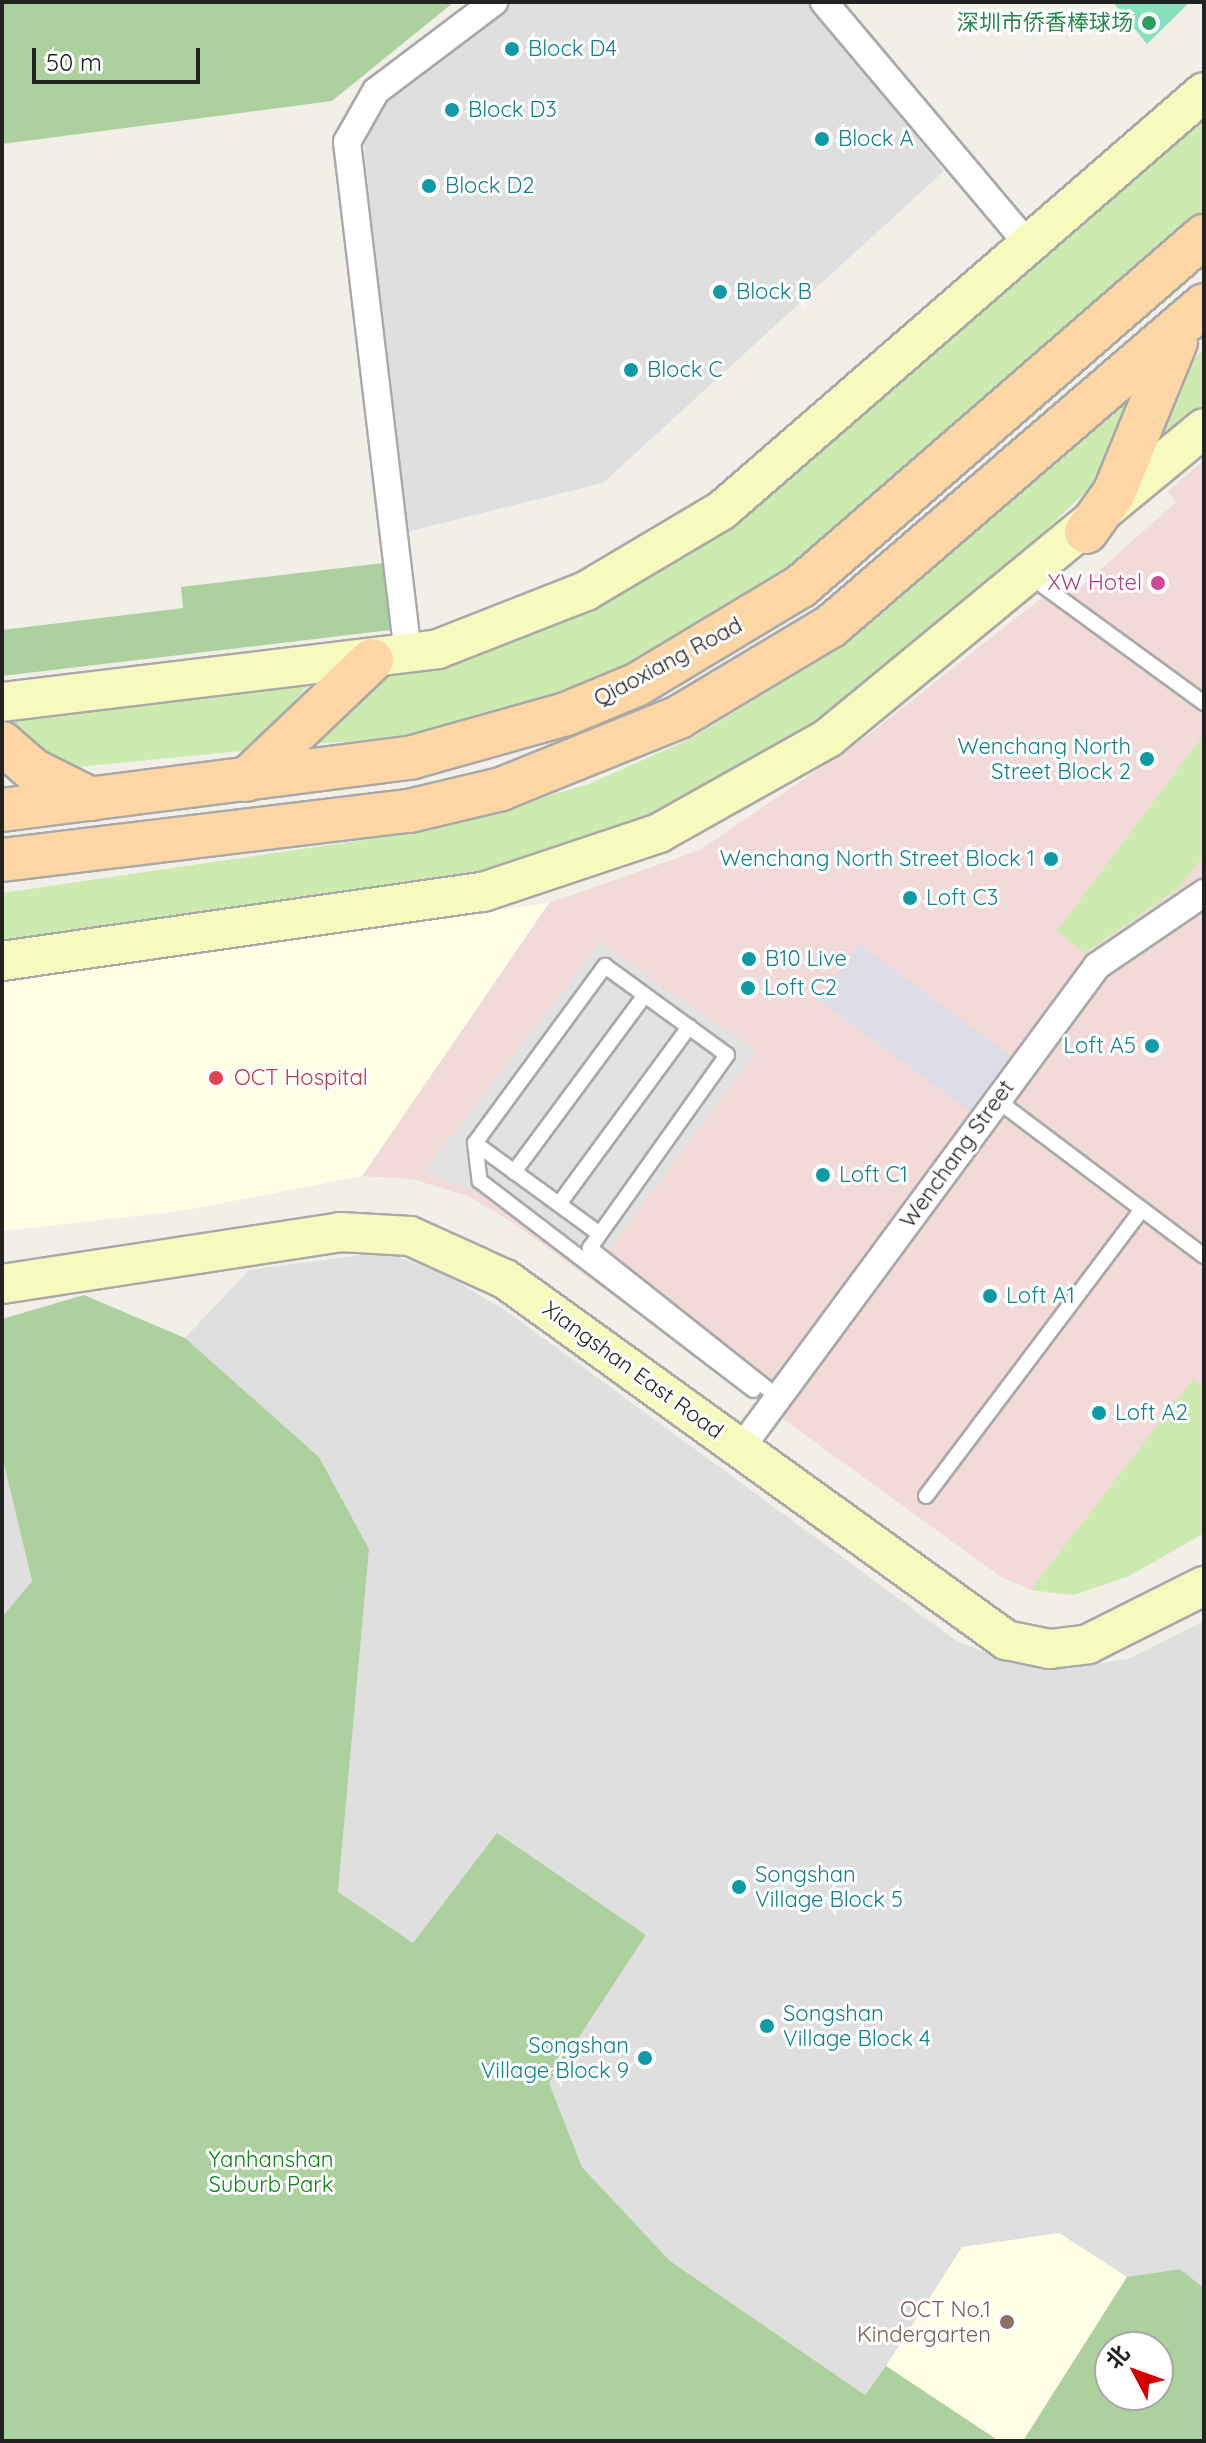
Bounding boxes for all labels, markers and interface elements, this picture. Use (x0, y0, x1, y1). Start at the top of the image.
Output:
place label: 深圳市侨香棒球场 (957, 10, 1133, 36)
marker: 深圳市侨香棒球场 (1140, 14, 1158, 32)
scale bar (36, 32, 204, 82)
place label: Block D4 (528, 36, 617, 62)
marker: Block D4 (503, 40, 521, 58)
text: 50 m (46, 47, 102, 77)
place label: Block D3 (468, 97, 557, 123)
marker: Block D3 (443, 101, 461, 119)
place label: Block A (838, 126, 914, 152)
marker: Block A (813, 130, 831, 148)
place label: Block D2 (445, 173, 535, 199)
marker: Block D2 (420, 177, 438, 195)
place label: Block B (736, 279, 812, 305)
marker: Block B (711, 283, 729, 301)
place label: Block C (647, 357, 723, 383)
marker: Block C (622, 361, 640, 379)
place label: XW Hotel (1047, 570, 1142, 596)
marker: XW Hotel (1149, 574, 1167, 592)
street label: Qiaoxiang Road (589, 612, 747, 712)
place label: Wenchang North Street Block 2 (958, 733, 1131, 784)
marker: Wenchang North Street Block 2 (1138, 750, 1156, 768)
place label: Wenchang North Street Block 1 (720, 846, 1035, 872)
marker: Wenchang North Street Block 1 (1042, 850, 1060, 868)
place label: Loft C3 (926, 885, 998, 911)
marker: Loft C3 (901, 889, 919, 907)
place label: B10 Live (765, 946, 847, 972)
marker: B10 Live (740, 950, 758, 968)
place label: Loft C2 (764, 975, 837, 1001)
marker: Loft C2 (739, 979, 757, 997)
place label: Loft A5 (1063, 1033, 1136, 1059)
marker: Loft A5 (1143, 1037, 1161, 1055)
place label: OCT Hospital (234, 1065, 368, 1091)
marker: OCT Hospital (205, 1067, 227, 1089)
street label: Wenchang Street (895, 1075, 1019, 1233)
place label: Loft C1 (839, 1162, 908, 1188)
marker: Loft C1 (814, 1166, 832, 1184)
place label: Loft A1 (1006, 1283, 1075, 1309)
marker: Loft A1 (981, 1287, 999, 1305)
street label: Xiangshan East Road (538, 1296, 728, 1444)
place label: Loft A2 (1115, 1400, 1188, 1426)
marker: Loft A2 (1090, 1404, 1108, 1422)
place label: Songshan Village Block 5 (755, 1861, 903, 1912)
marker: Songshan Village Block 5 (730, 1878, 748, 1896)
place label: Songshan Village Block 4 (783, 2000, 931, 2052)
marker: Songshan Village Block 4 (758, 2017, 776, 2035)
place label: Songshan Village Block 9 (481, 2032, 629, 2084)
marker: Songshan Village Block 9 (636, 2049, 654, 2067)
park label: Yanhanshan Suburb Park (208, 2146, 334, 2198)
place label: OCT No.1 Kindergarten (857, 2296, 991, 2348)
marker: OCT No.1 Kindergarten (998, 2313, 1016, 2331)
north arrow (1094, 2331, 1174, 2411)
text: 北 (1100, 2339, 1135, 2374)

